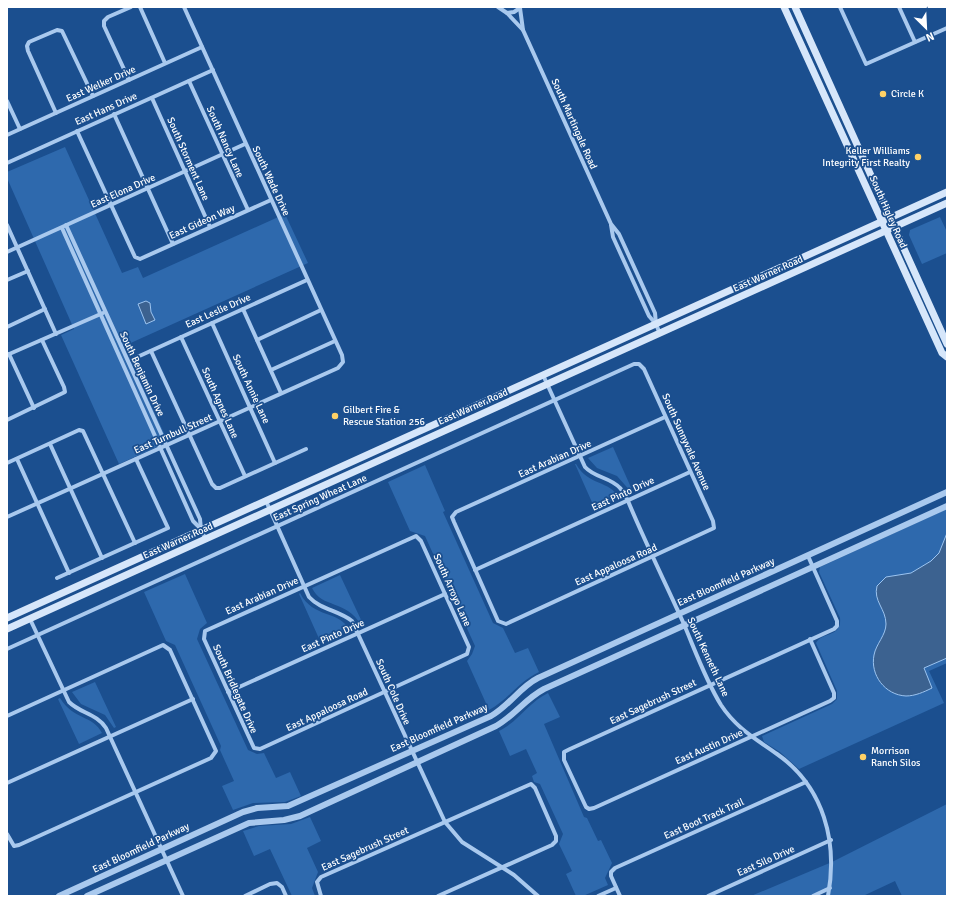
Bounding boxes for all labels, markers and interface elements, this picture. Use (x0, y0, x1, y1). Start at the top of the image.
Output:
north arrow (906, 8, 946, 48)
text: N (924, 29, 936, 44)
street label: East Welker Drive (64, 63, 138, 105)
street label: South Martingale Road (549, 77, 599, 171)
place label: Circle K (891, 88, 924, 100)
marker: Circle K (878, 89, 888, 99)
street label: East Hans Drive (73, 90, 139, 128)
street label: South Nancy Lane (204, 104, 246, 180)
street label: South Storment Lane (164, 115, 212, 203)
street label: South Wade Drive (250, 144, 292, 218)
place label: Keller Williams Integrity First Realty (822, 145, 911, 169)
marker: Keller Williams Integrity First Realty (913, 152, 923, 162)
street label: East Elona Drive (89, 171, 157, 211)
street label: South Higley Road (867, 174, 909, 250)
street label: East Gideon Way (167, 202, 237, 242)
street label: East Warner Road (731, 253, 805, 295)
street label: East Leslie Drive (183, 291, 253, 331)
street label: South Benjamin Drive (117, 330, 167, 418)
street label: South Annie Lane (230, 352, 272, 426)
street label: South Agnes Lane (199, 366, 241, 440)
street label: East Warner Road (436, 386, 510, 428)
street label: South Sunnyvale Avenue (659, 392, 713, 492)
place label: Gilbert Fire & Rescue Station 256 (343, 404, 425, 428)
street label: East Turnbull Street (132, 411, 214, 457)
marker: Gilbert Fire & Rescue Station 256 (330, 411, 340, 421)
street label: East Arabian Drive (517, 438, 593, 480)
street label: East Spring Wheat Lane (271, 472, 369, 524)
street label: East Pinto Drive (590, 474, 656, 514)
street label: East Warner Road (141, 520, 215, 562)
street label: East Appaloosa Road (573, 541, 659, 589)
street label: South Arroyo Lane (431, 552, 473, 628)
street label: East Bloomfield Parkway (676, 555, 777, 609)
street label: East Arabian Drive (224, 575, 300, 617)
street label: South Kenneth Lane (684, 616, 732, 698)
street label: East Pinto Drive (300, 617, 366, 655)
street label: South Bridlegate Drive (210, 643, 260, 735)
street label: South Cole Drive (373, 657, 413, 727)
street label: East Sagebrush Street (608, 676, 699, 727)
street label: East Appaloosa Road (284, 686, 370, 734)
street label: East Bloomfield Parkway (389, 701, 490, 755)
street label: East Austin Drive (673, 727, 745, 767)
place label: Morrison Ranch Silos (871, 745, 921, 769)
marker: Morrison Ranch Silos (858, 752, 868, 762)
street label: East Boot Track Trail (662, 796, 746, 842)
street label: East Bloomfield Parkway (91, 820, 191, 876)
street label: East Sagebrush Street (320, 824, 411, 874)
street label: East Silo Drive (735, 843, 797, 879)

